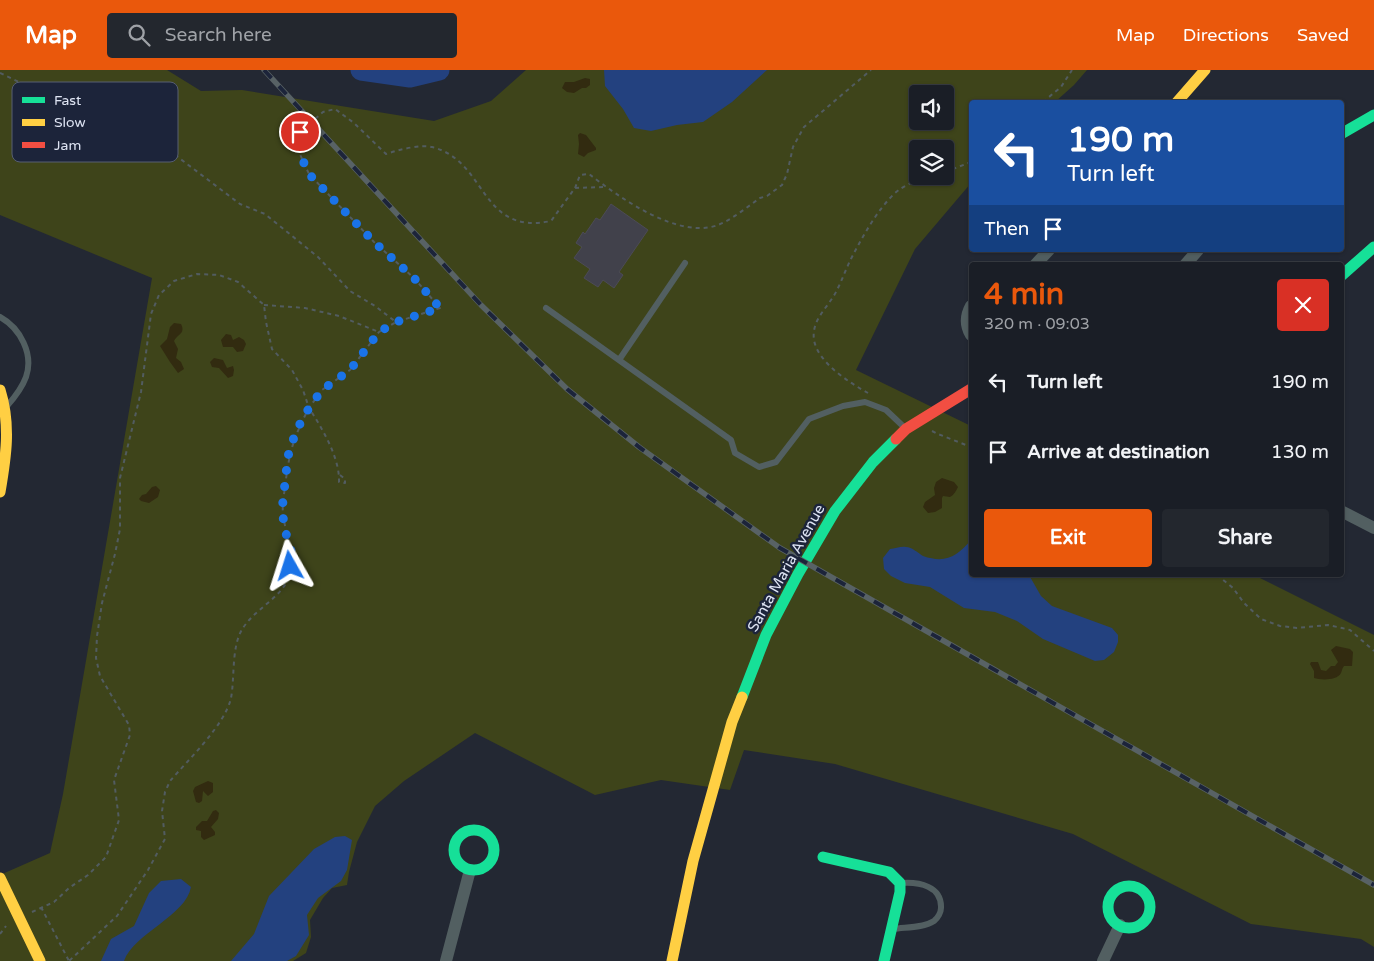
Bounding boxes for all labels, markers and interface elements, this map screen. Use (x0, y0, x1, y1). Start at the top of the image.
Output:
search box (107, 13, 457, 58)
text: Map (25, 21, 77, 50)
icon: search (125, 21, 153, 49)
text: Search here (165, 24, 272, 46)
text: Map (1116, 24, 1155, 46)
text: Directions (1183, 24, 1269, 46)
text: Saved (1297, 24, 1349, 46)
legend (12, 82, 178, 162)
map controls (909, 85, 954, 185)
button: sound (909, 85, 954, 130)
text: Fast (54, 92, 82, 109)
pin (279, 111, 321, 153)
text: Slow (54, 114, 86, 131)
icon: arrive (286, 118, 314, 146)
text: 190 m (1067, 119, 1174, 161)
icon: left (984, 120, 1049, 185)
text: Jam (54, 137, 81, 154)
button: layers (909, 140, 954, 185)
text: Turn left (1067, 161, 1155, 187)
icon: arrive (1039, 215, 1067, 243)
text: Then (984, 218, 1029, 240)
text: 4 min (984, 276, 1064, 313)
button: close (1277, 279, 1329, 331)
text: 320 m · 09:03 (984, 314, 1090, 334)
icon: left (984, 368, 1012, 396)
text: Turn left (1027, 371, 1103, 393)
text: 190 m (1271, 371, 1329, 393)
icon: arrive (984, 438, 1012, 466)
text: Arrive at destination (1027, 441, 1210, 463)
text: 130 m (1271, 441, 1329, 463)
street label: Santa Maria Avenue (743, 501, 829, 635)
button: Exit (984, 509, 1152, 567)
button: Share (1162, 509, 1329, 567)
position arrow (263, 539, 315, 591)

